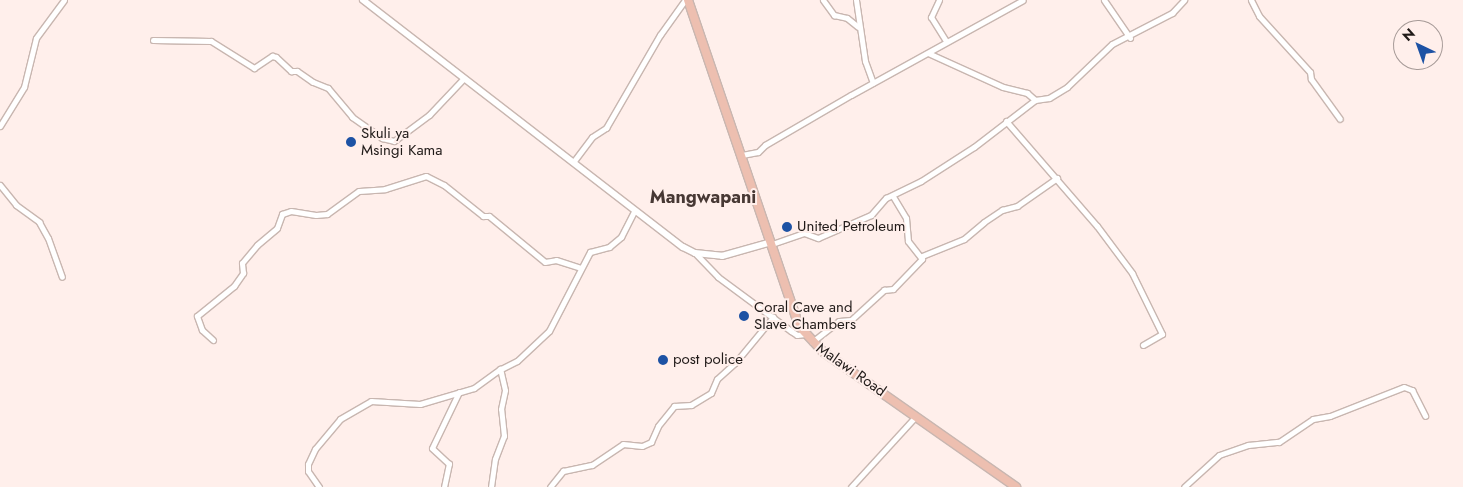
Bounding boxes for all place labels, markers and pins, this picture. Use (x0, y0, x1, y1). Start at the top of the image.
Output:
place label: Skuli ya Msingi Kama (361, 124, 443, 159)
marker: Skuli ya Msingi Kama (345, 136, 357, 148)
place label: United Petroleum (797, 218, 905, 236)
marker: United Petroleum (781, 221, 793, 233)
place label: Coral Cave and Slave Chambers (754, 298, 856, 333)
marker: Coral Cave and Slave Chambers (738, 310, 750, 322)
place label: post police (673, 351, 743, 369)
marker: post police (657, 354, 669, 366)

